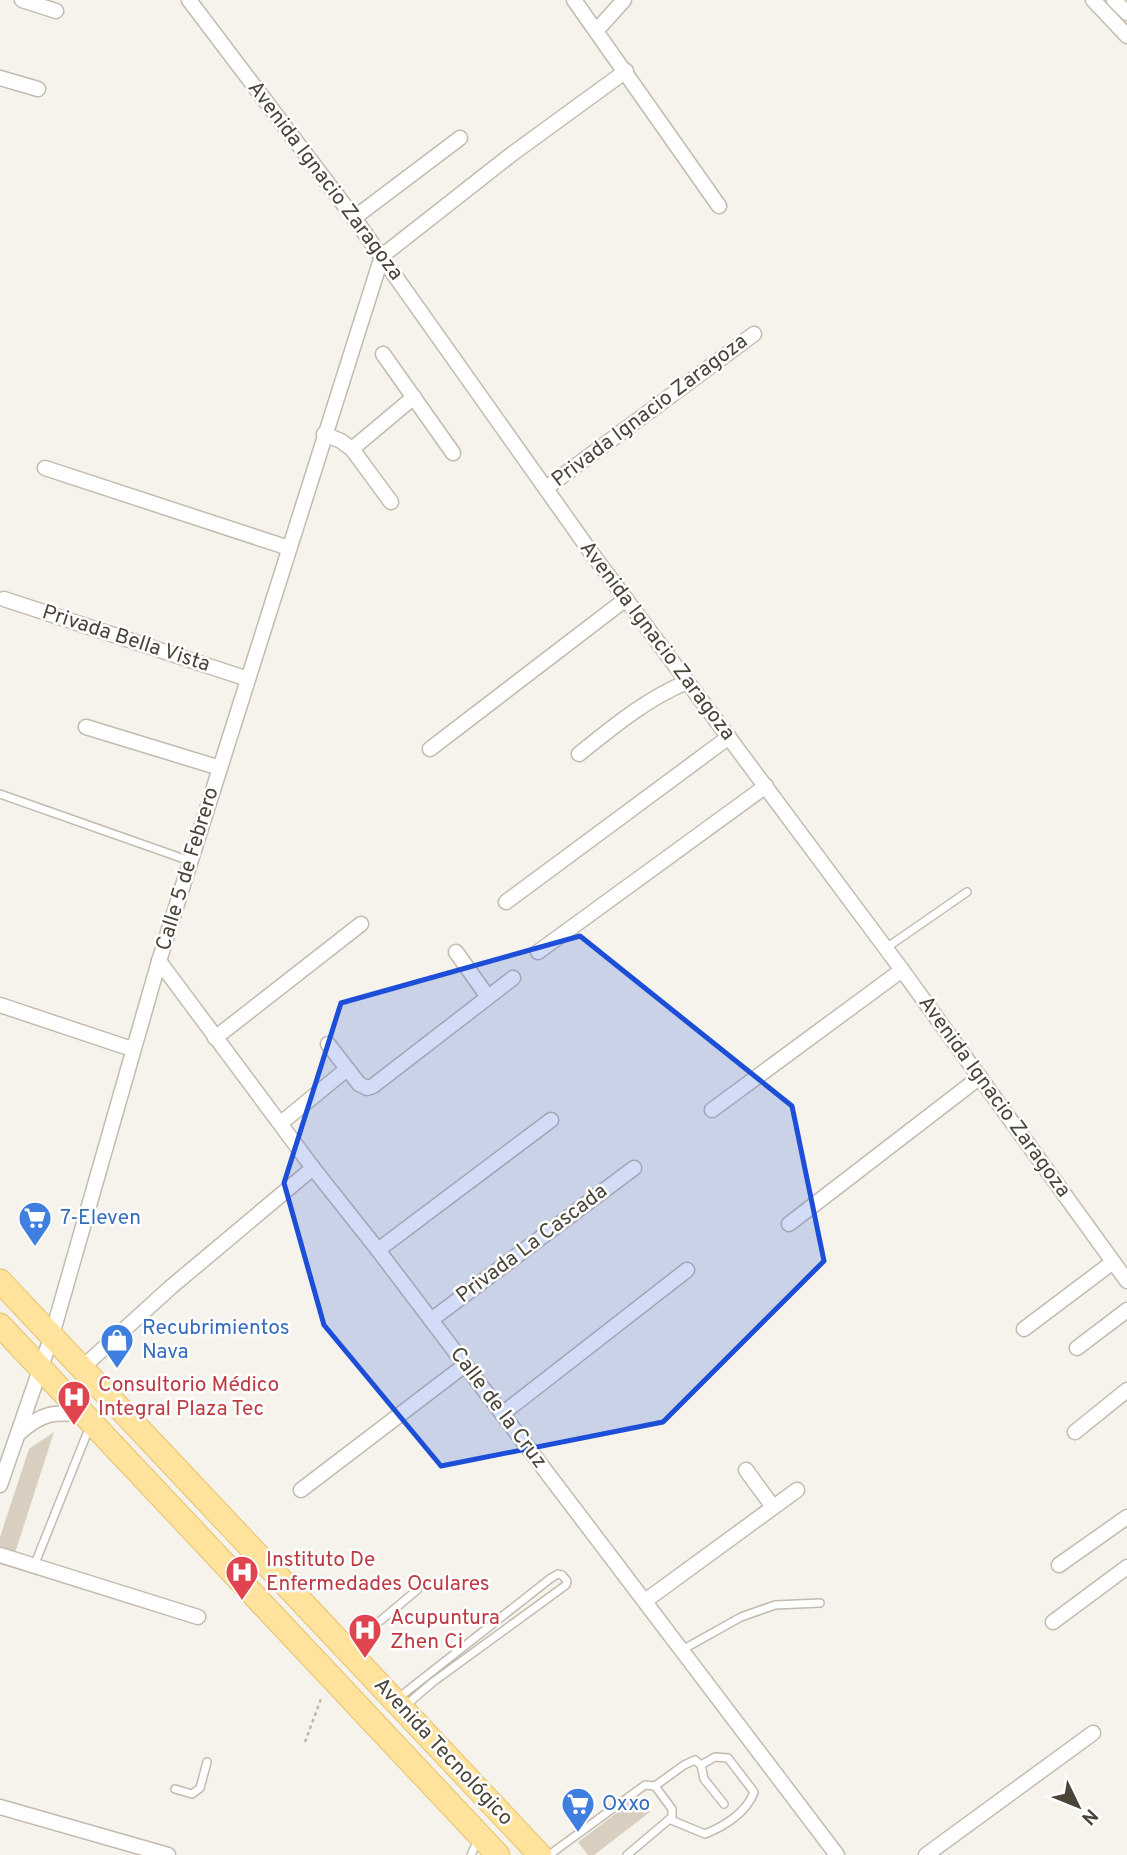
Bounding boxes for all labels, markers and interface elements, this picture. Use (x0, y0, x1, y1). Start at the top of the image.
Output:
street label: Avenida Ignacio Zaragoza (241, 76, 409, 286)
street label: Privada Ignacio Zaragoza (547, 328, 753, 494)
street label: Avenida Ignacio Zaragoza (573, 536, 741, 746)
street label: Privada Bella Vista (39, 599, 213, 679)
street label: Calle 5 de Febrero (150, 784, 226, 954)
street label: Avenida Ignacio Zaragoza (912, 991, 1076, 1203)
street label: Privada La Cascada (451, 1178, 613, 1310)
supermarket icon: 7-Eleven (16, 1199, 54, 1248)
place label: 7-Eleven (60, 1205, 141, 1232)
place label: Recubrimientos Nava (142, 1315, 290, 1366)
shop icon: Recubrimientos Nava (98, 1321, 136, 1370)
street label: Calle de la Cruz (443, 1342, 553, 1474)
place label: Consultorio Médico Integral Plaza Tec (98, 1372, 279, 1423)
hospital icon: Consultorio Médico Integral Plaza Tec (55, 1378, 93, 1427)
place label: Instituto De Enfermedades Oculares (266, 1547, 490, 1598)
hospital icon: Instituto De Enfermedades Oculares (223, 1553, 261, 1602)
place label: Acupuntura Zhen Ci (390, 1605, 500, 1656)
hospital icon: Acupuntura Zhen Ci (346, 1611, 384, 1660)
street label: Avenida Tecnológico (367, 1672, 519, 1832)
north arrow (1043, 1771, 1113, 1841)
supermarket icon: Oxxo (559, 1785, 597, 1834)
place label: Oxxo (602, 1791, 650, 1818)
text: N (1076, 1803, 1102, 1829)

